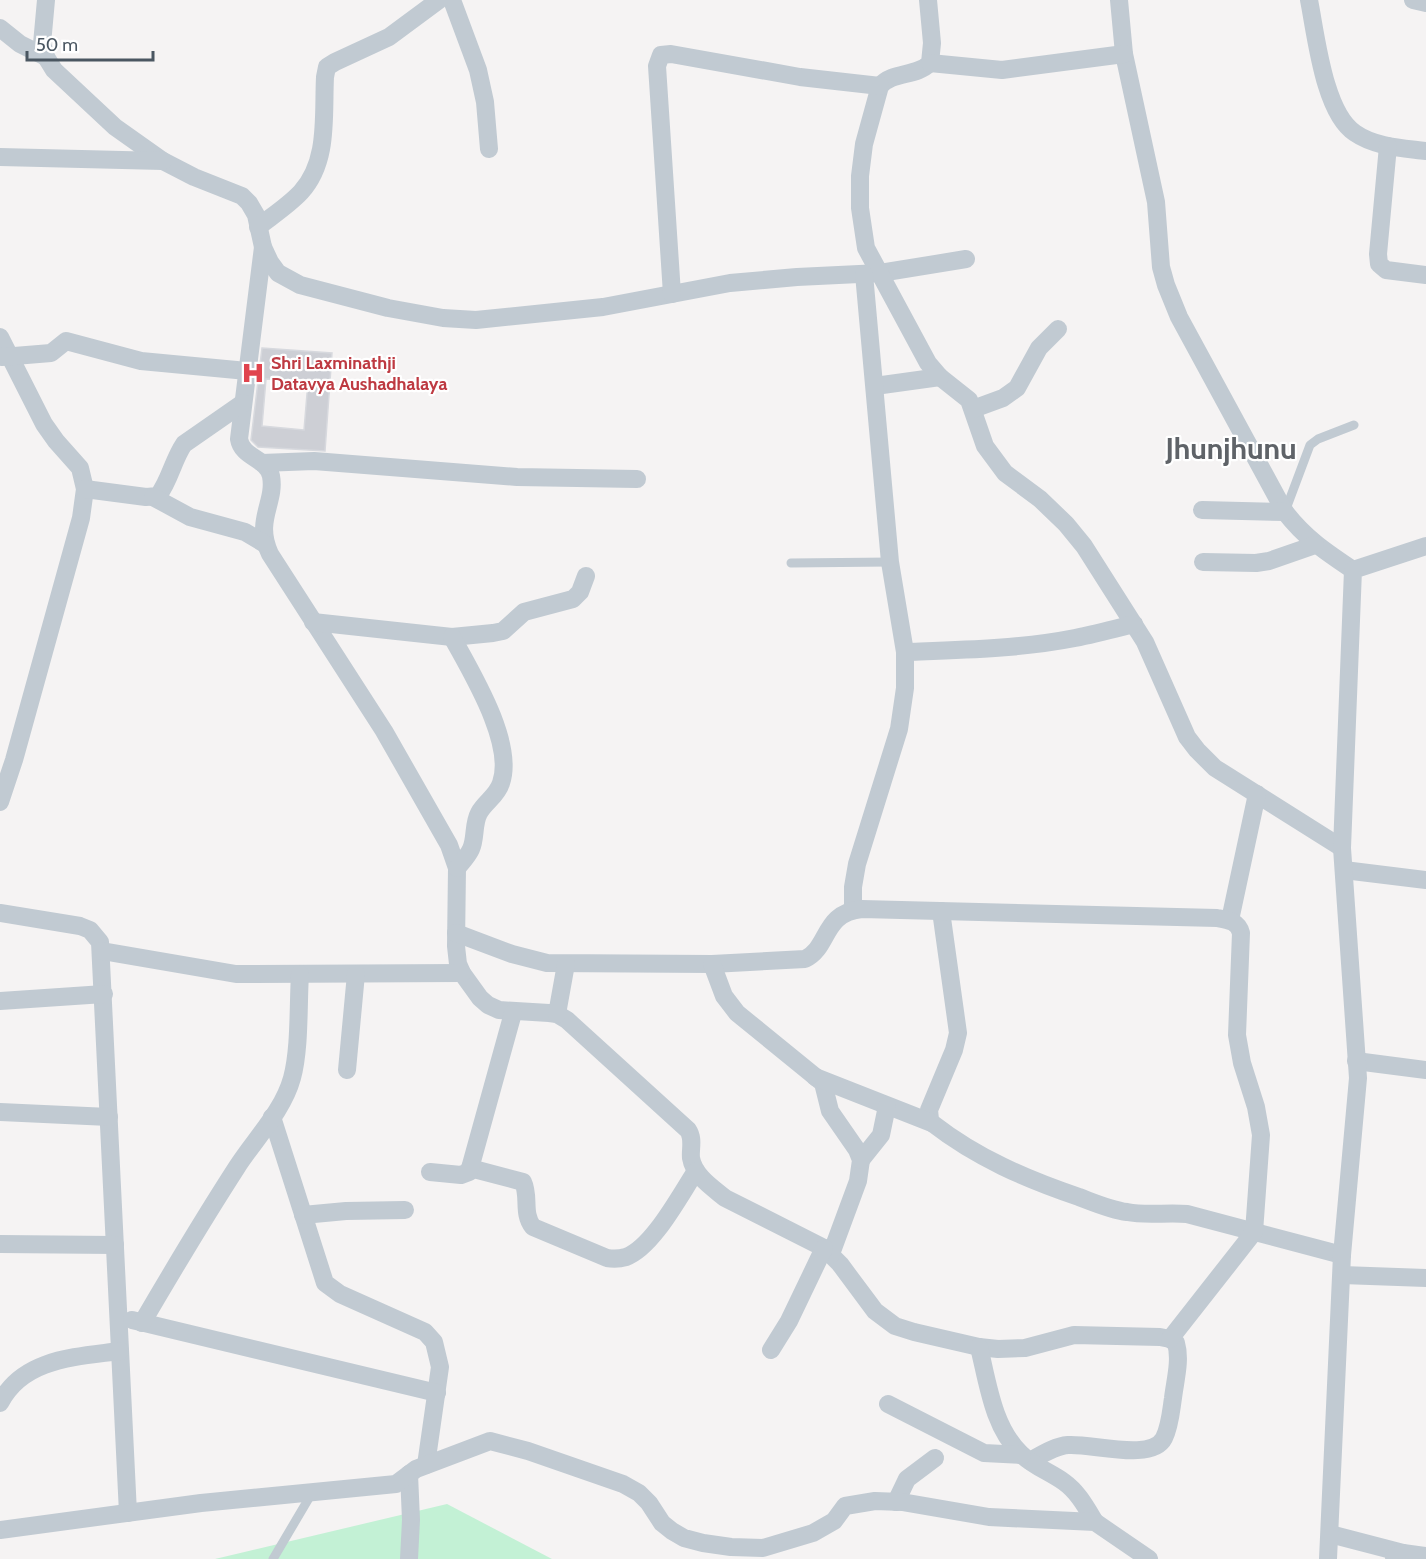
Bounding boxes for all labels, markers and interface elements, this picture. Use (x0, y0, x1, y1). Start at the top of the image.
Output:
scale bar (27, 24, 153, 62)
text: 50 m (36, 34, 78, 56)
place label: Shri Laxminathji Datavya Aushadhalaya (271, 352, 447, 395)
hospital icon: Shri Laxminathji Datavya Aushadhalaya (240, 360, 266, 386)
district label: Jhunjhunu (1165, 430, 1296, 467)

